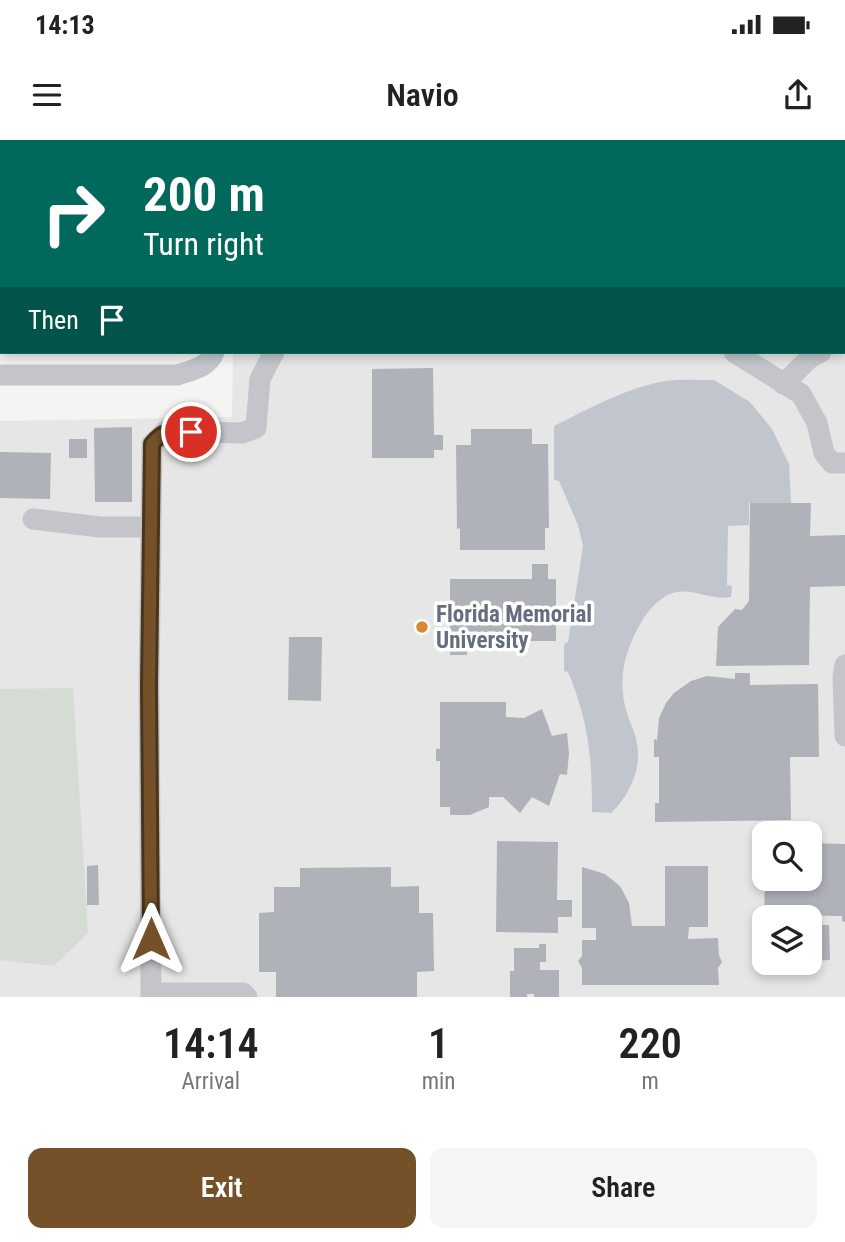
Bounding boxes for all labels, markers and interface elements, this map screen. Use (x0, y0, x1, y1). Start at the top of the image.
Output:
text: 14:13 (35, 10, 95, 40)
icon: menu (28, 76, 66, 114)
text: Navio (386, 76, 459, 114)
icon: share (779, 76, 817, 114)
text: 200 m (143, 166, 265, 223)
icon: right (28, 168, 119, 259)
text: Turn right (143, 225, 264, 263)
icon: arrive (93, 301, 131, 339)
text: Then (28, 305, 79, 335)
pin (161, 402, 221, 462)
icon: arrive (172, 413, 210, 451)
place label: Florida Memorial University (436, 601, 592, 654)
marker: Florida Memorial University (414, 619, 430, 635)
map controls (752, 821, 822, 975)
button: search (752, 821, 822, 891)
position arrow (114, 902, 188, 976)
button: layers (752, 905, 822, 975)
text: 14:14 (163, 1019, 259, 1068)
text: 1 (428, 1019, 449, 1068)
text: 220 (619, 1019, 682, 1068)
text: Arrival (182, 1068, 240, 1095)
text: min (422, 1068, 455, 1095)
text: m (642, 1068, 659, 1095)
button: Exit (28, 1148, 416, 1228)
button: Share (430, 1148, 817, 1228)

